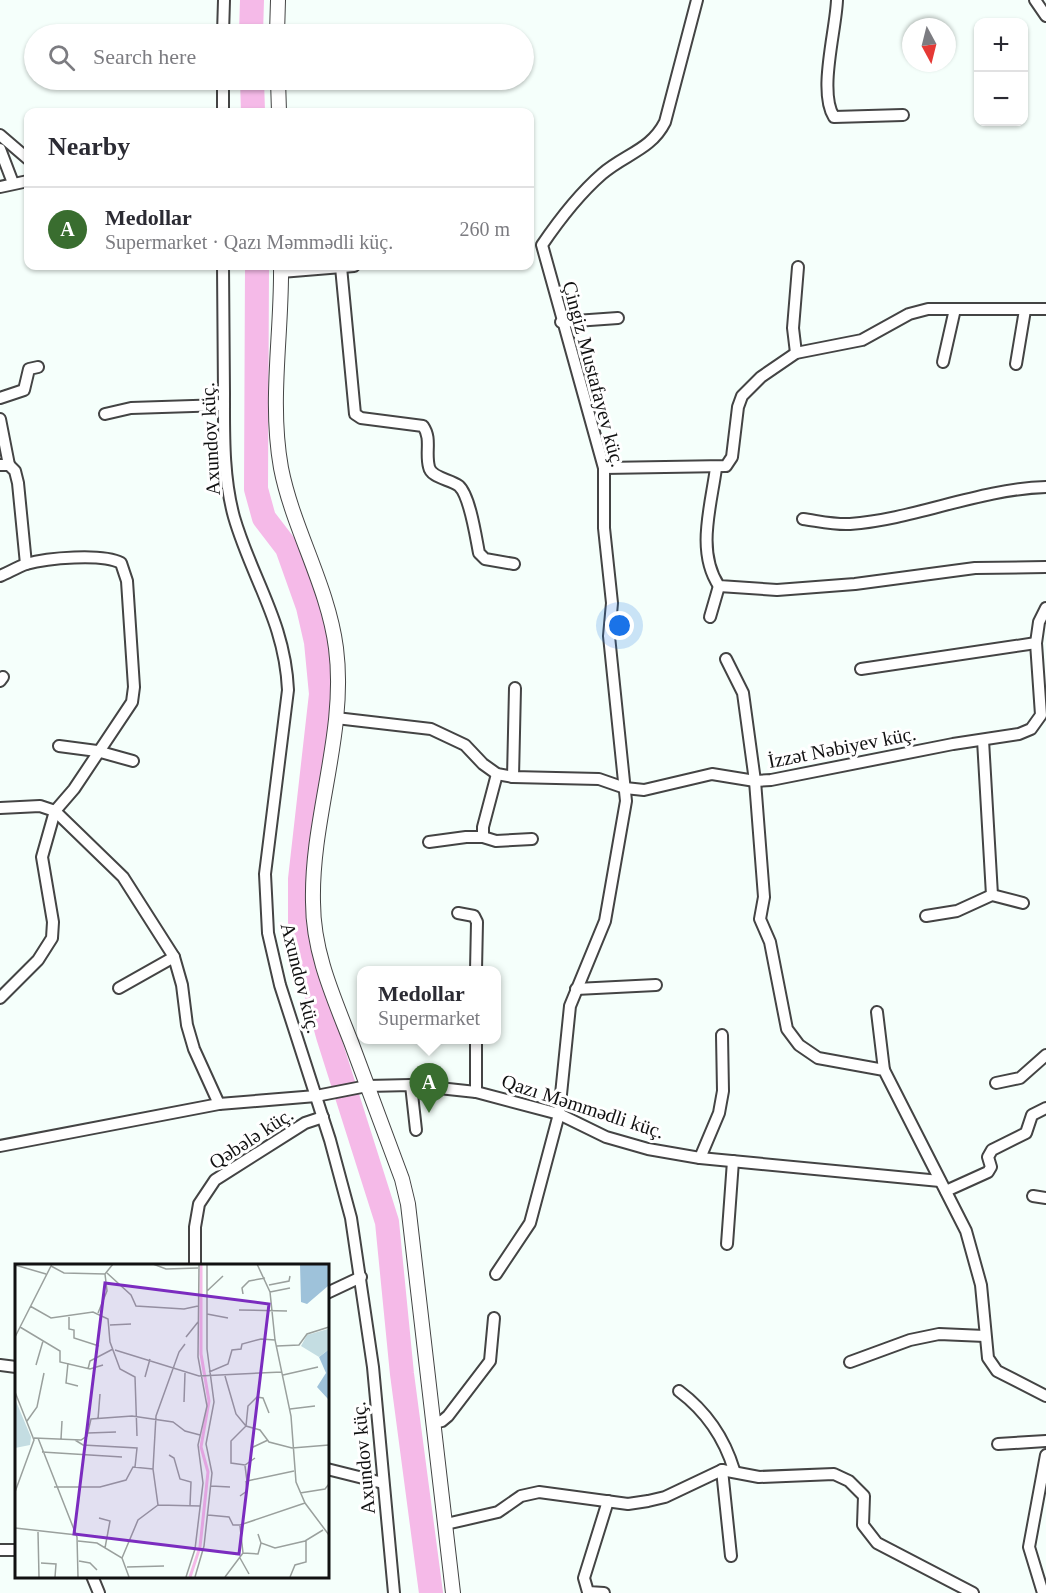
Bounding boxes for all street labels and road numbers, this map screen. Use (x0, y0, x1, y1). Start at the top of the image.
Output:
street label: Çingiz Mustafayev küç. (558, 279, 629, 470)
street label: Axundov küç. (196, 382, 225, 496)
street label: İzzət Nəbiyev küç. (766, 722, 918, 773)
street label: Axundov küç. (276, 920, 325, 1036)
street label: Qazı Məmmədli küç. (499, 1069, 667, 1144)
street label: Qəbələ küç. (205, 1103, 298, 1174)
street label: Axundov küç. (347, 1401, 380, 1515)

